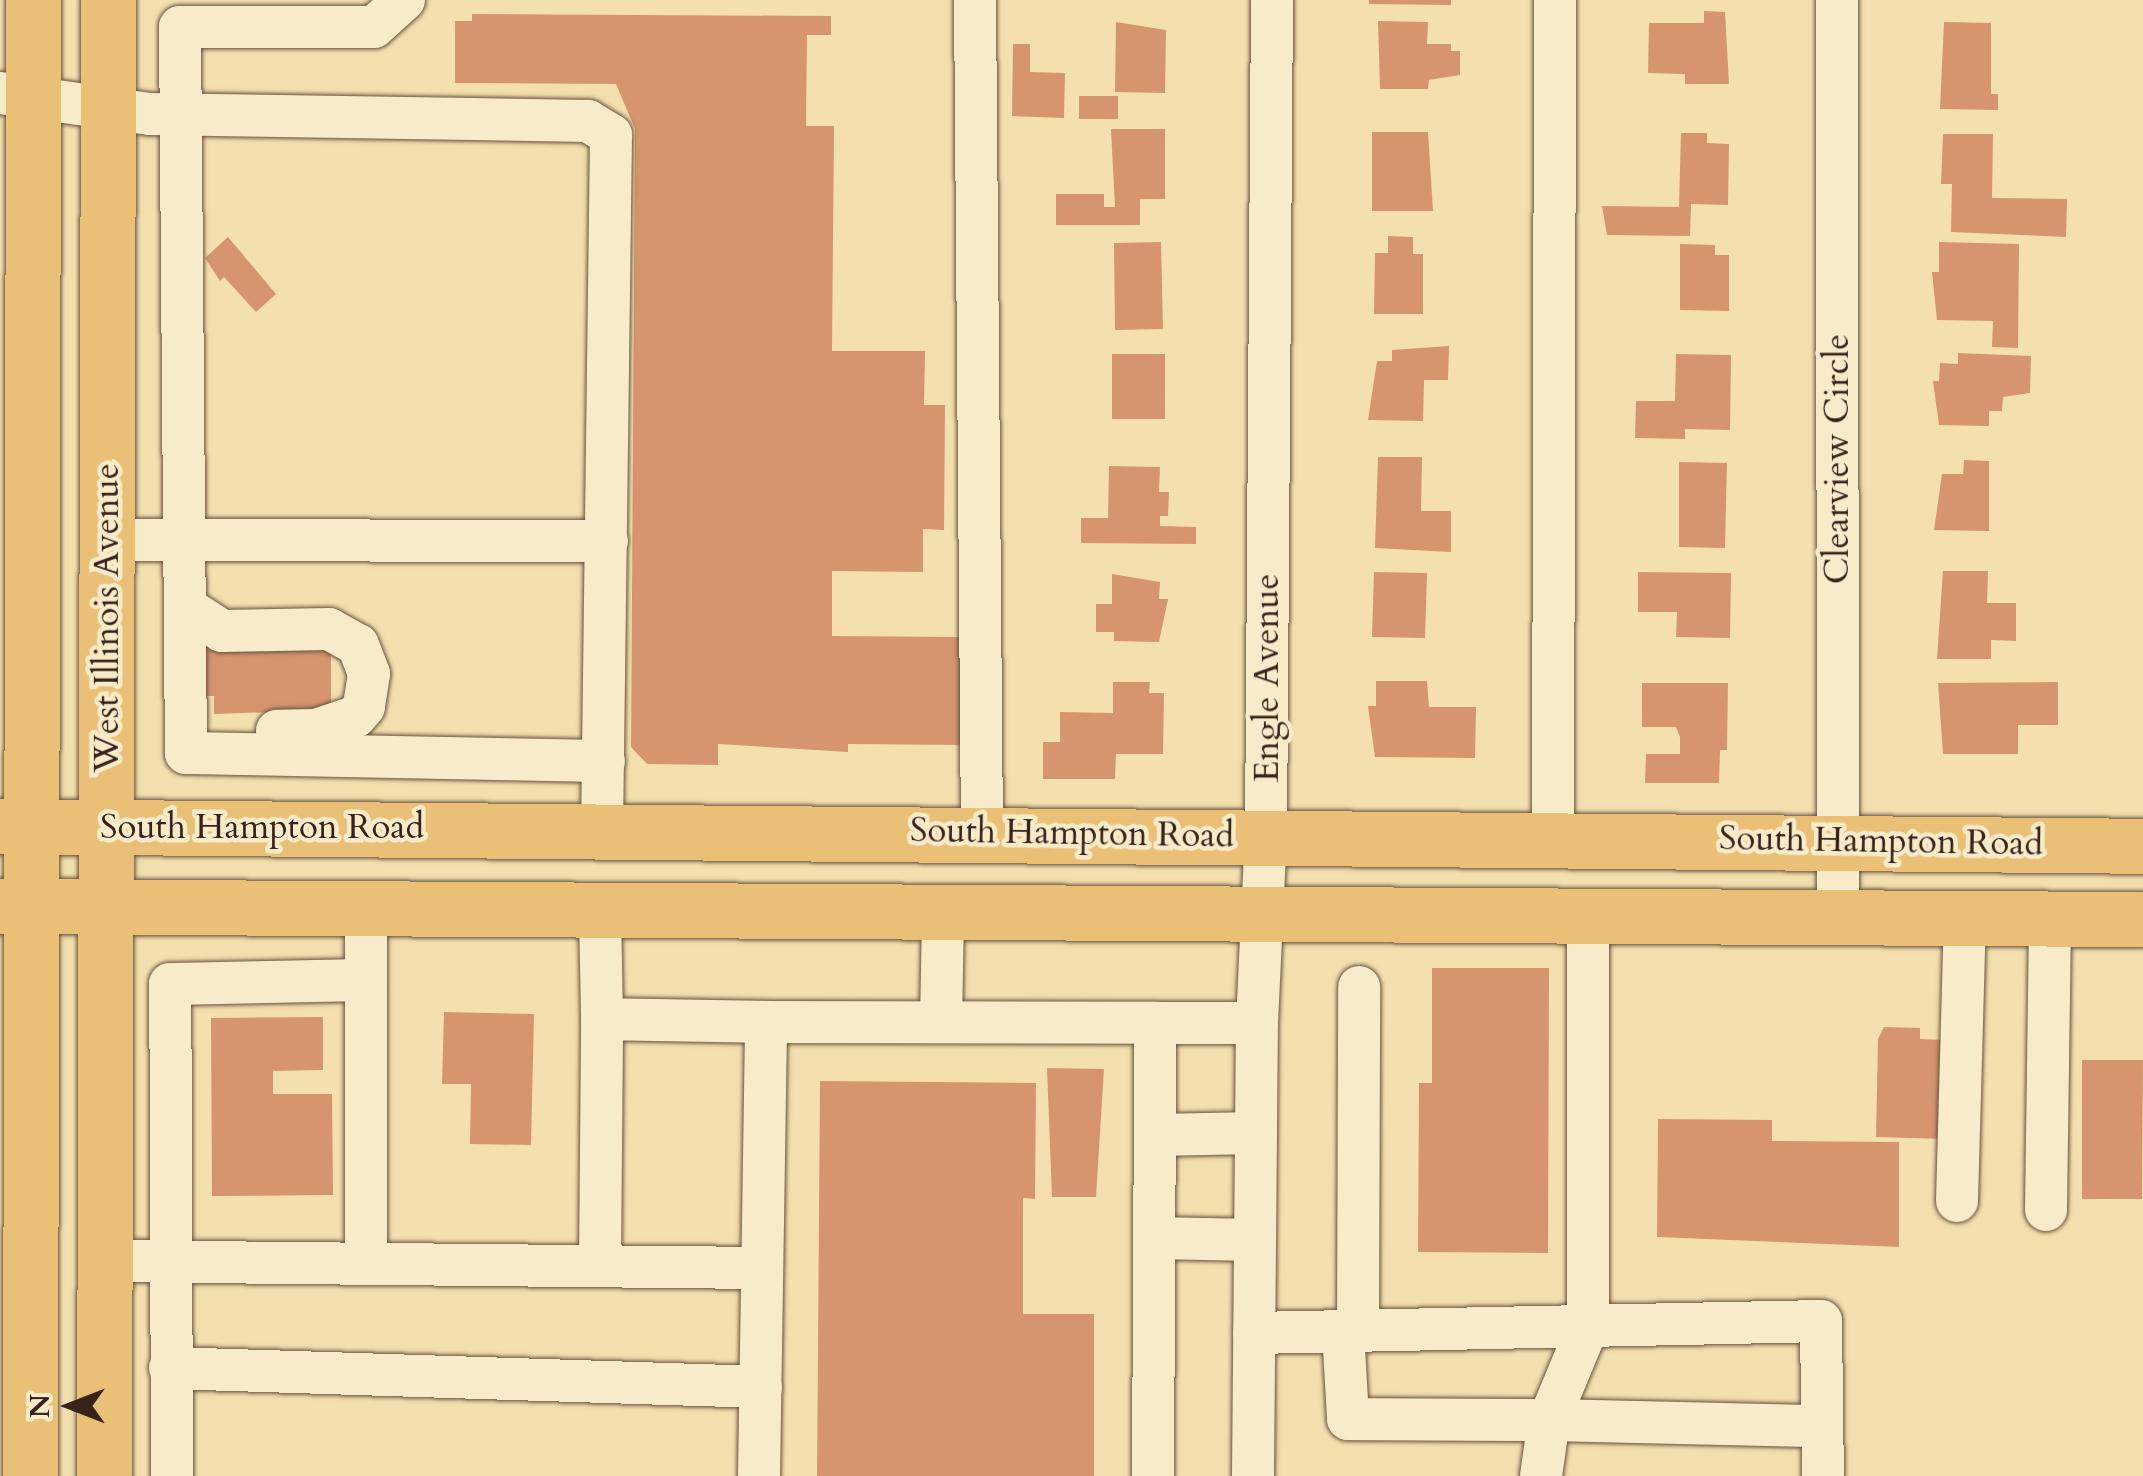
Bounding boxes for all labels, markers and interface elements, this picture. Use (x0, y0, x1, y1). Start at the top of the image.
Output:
street label: Clearview Circle (1816, 334, 1858, 584)
street label: West Illinois Avenue (86, 463, 128, 773)
street label: Engle Avenue (1246, 574, 1288, 782)
street label: South Hampton Road (100, 806, 424, 848)
street label: South Hampton Road (910, 809, 1234, 857)
street label: South Hampton Road (1719, 817, 2043, 865)
north arrow (20, 1356, 120, 1456)
text: N (21, 1394, 59, 1418)

